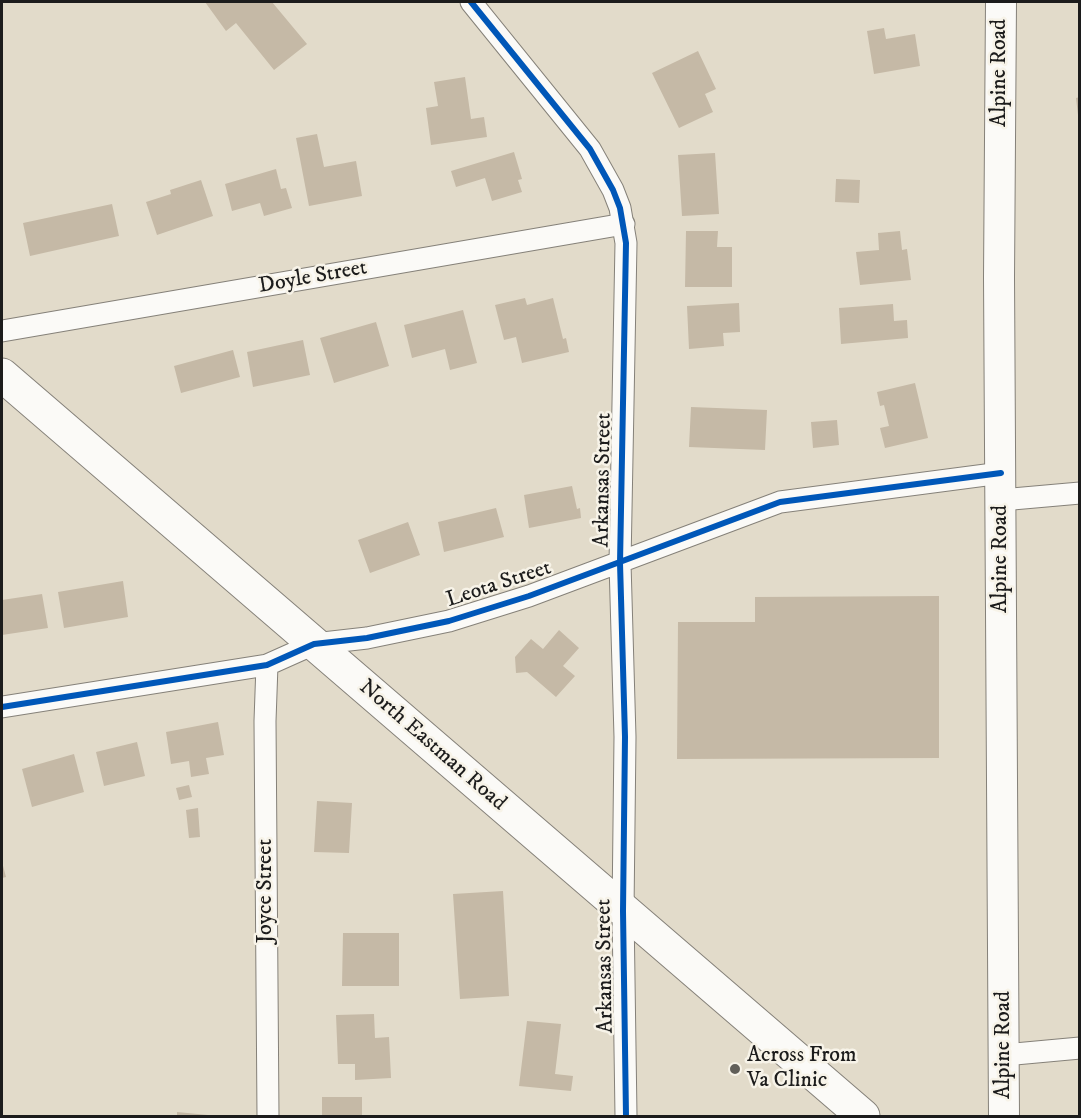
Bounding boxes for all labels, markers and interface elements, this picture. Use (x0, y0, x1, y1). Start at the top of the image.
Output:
street label: Alpine Road (987, 19, 1013, 127)
street label: Doyle Street (257, 255, 369, 301)
street label: Arkansas Street (590, 412, 618, 548)
street label: Alpine Road (988, 505, 1014, 613)
street label: Leota Street (443, 556, 555, 614)
street label: North Eastman Road (353, 675, 511, 817)
street label: Joyce Street (253, 839, 279, 943)
street label: Arkansas Street (592, 898, 620, 1034)
street label: Alpine Road (991, 991, 1017, 1099)
place label: Across From Va Clinic (747, 1043, 857, 1094)
marker: Across From Va Clinic (728, 1062, 742, 1076)

